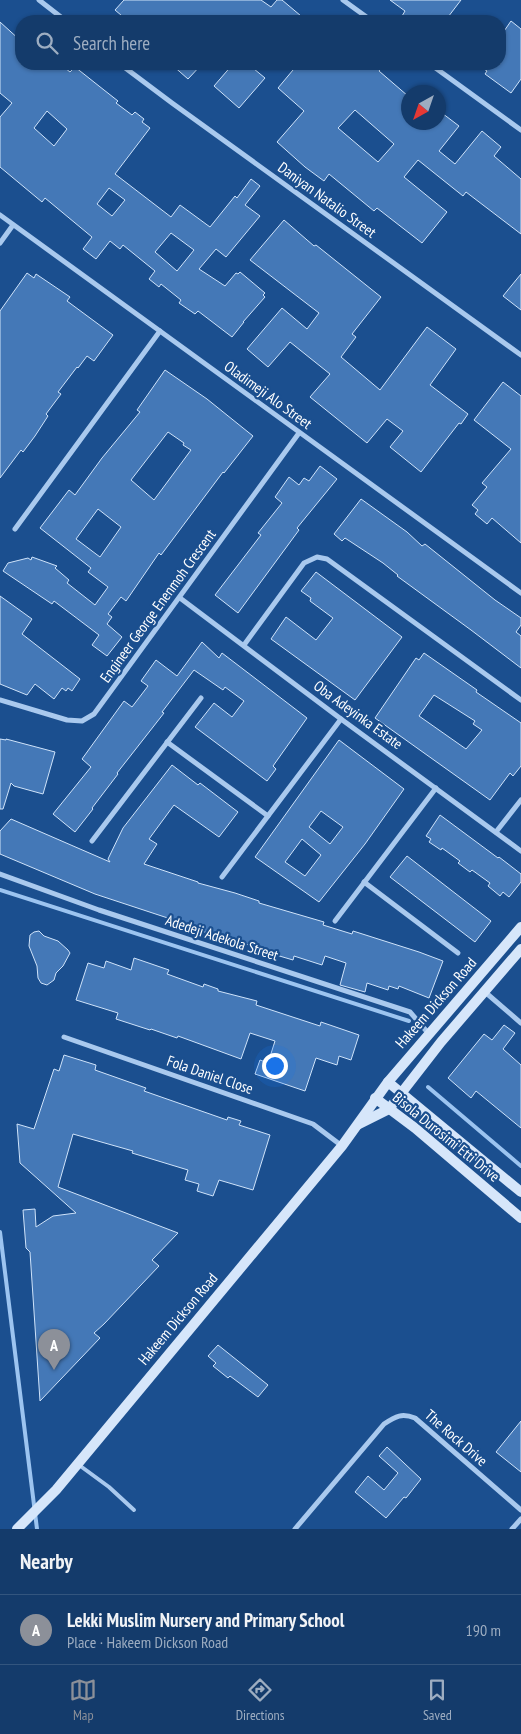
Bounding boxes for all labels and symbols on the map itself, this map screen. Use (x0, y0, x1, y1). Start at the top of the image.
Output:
north arrow (401, 85, 446, 130)
street label: Daniyan Natalio Street (274, 158, 380, 242)
street label: Oladimeji Alo Street (221, 356, 316, 433)
street label: Engineer George Enenmoh Crescent (96, 525, 220, 686)
street label: Oba Adeyinka Estate (310, 676, 407, 753)
street label: Adedeji Adekola Street (163, 910, 281, 965)
street label: Hakeem Dickson Road (391, 953, 480, 1052)
street label: Fola Daniel Close (164, 1051, 256, 1098)
your location (262, 1053, 288, 1079)
street label: Bisola Durosimi Etti Drive (389, 1088, 504, 1186)
street label: Hakeem Dickson Road (134, 1269, 222, 1368)
pin: A (38, 1329, 70, 1370)
street label: The Rock Drive (421, 1405, 492, 1470)

